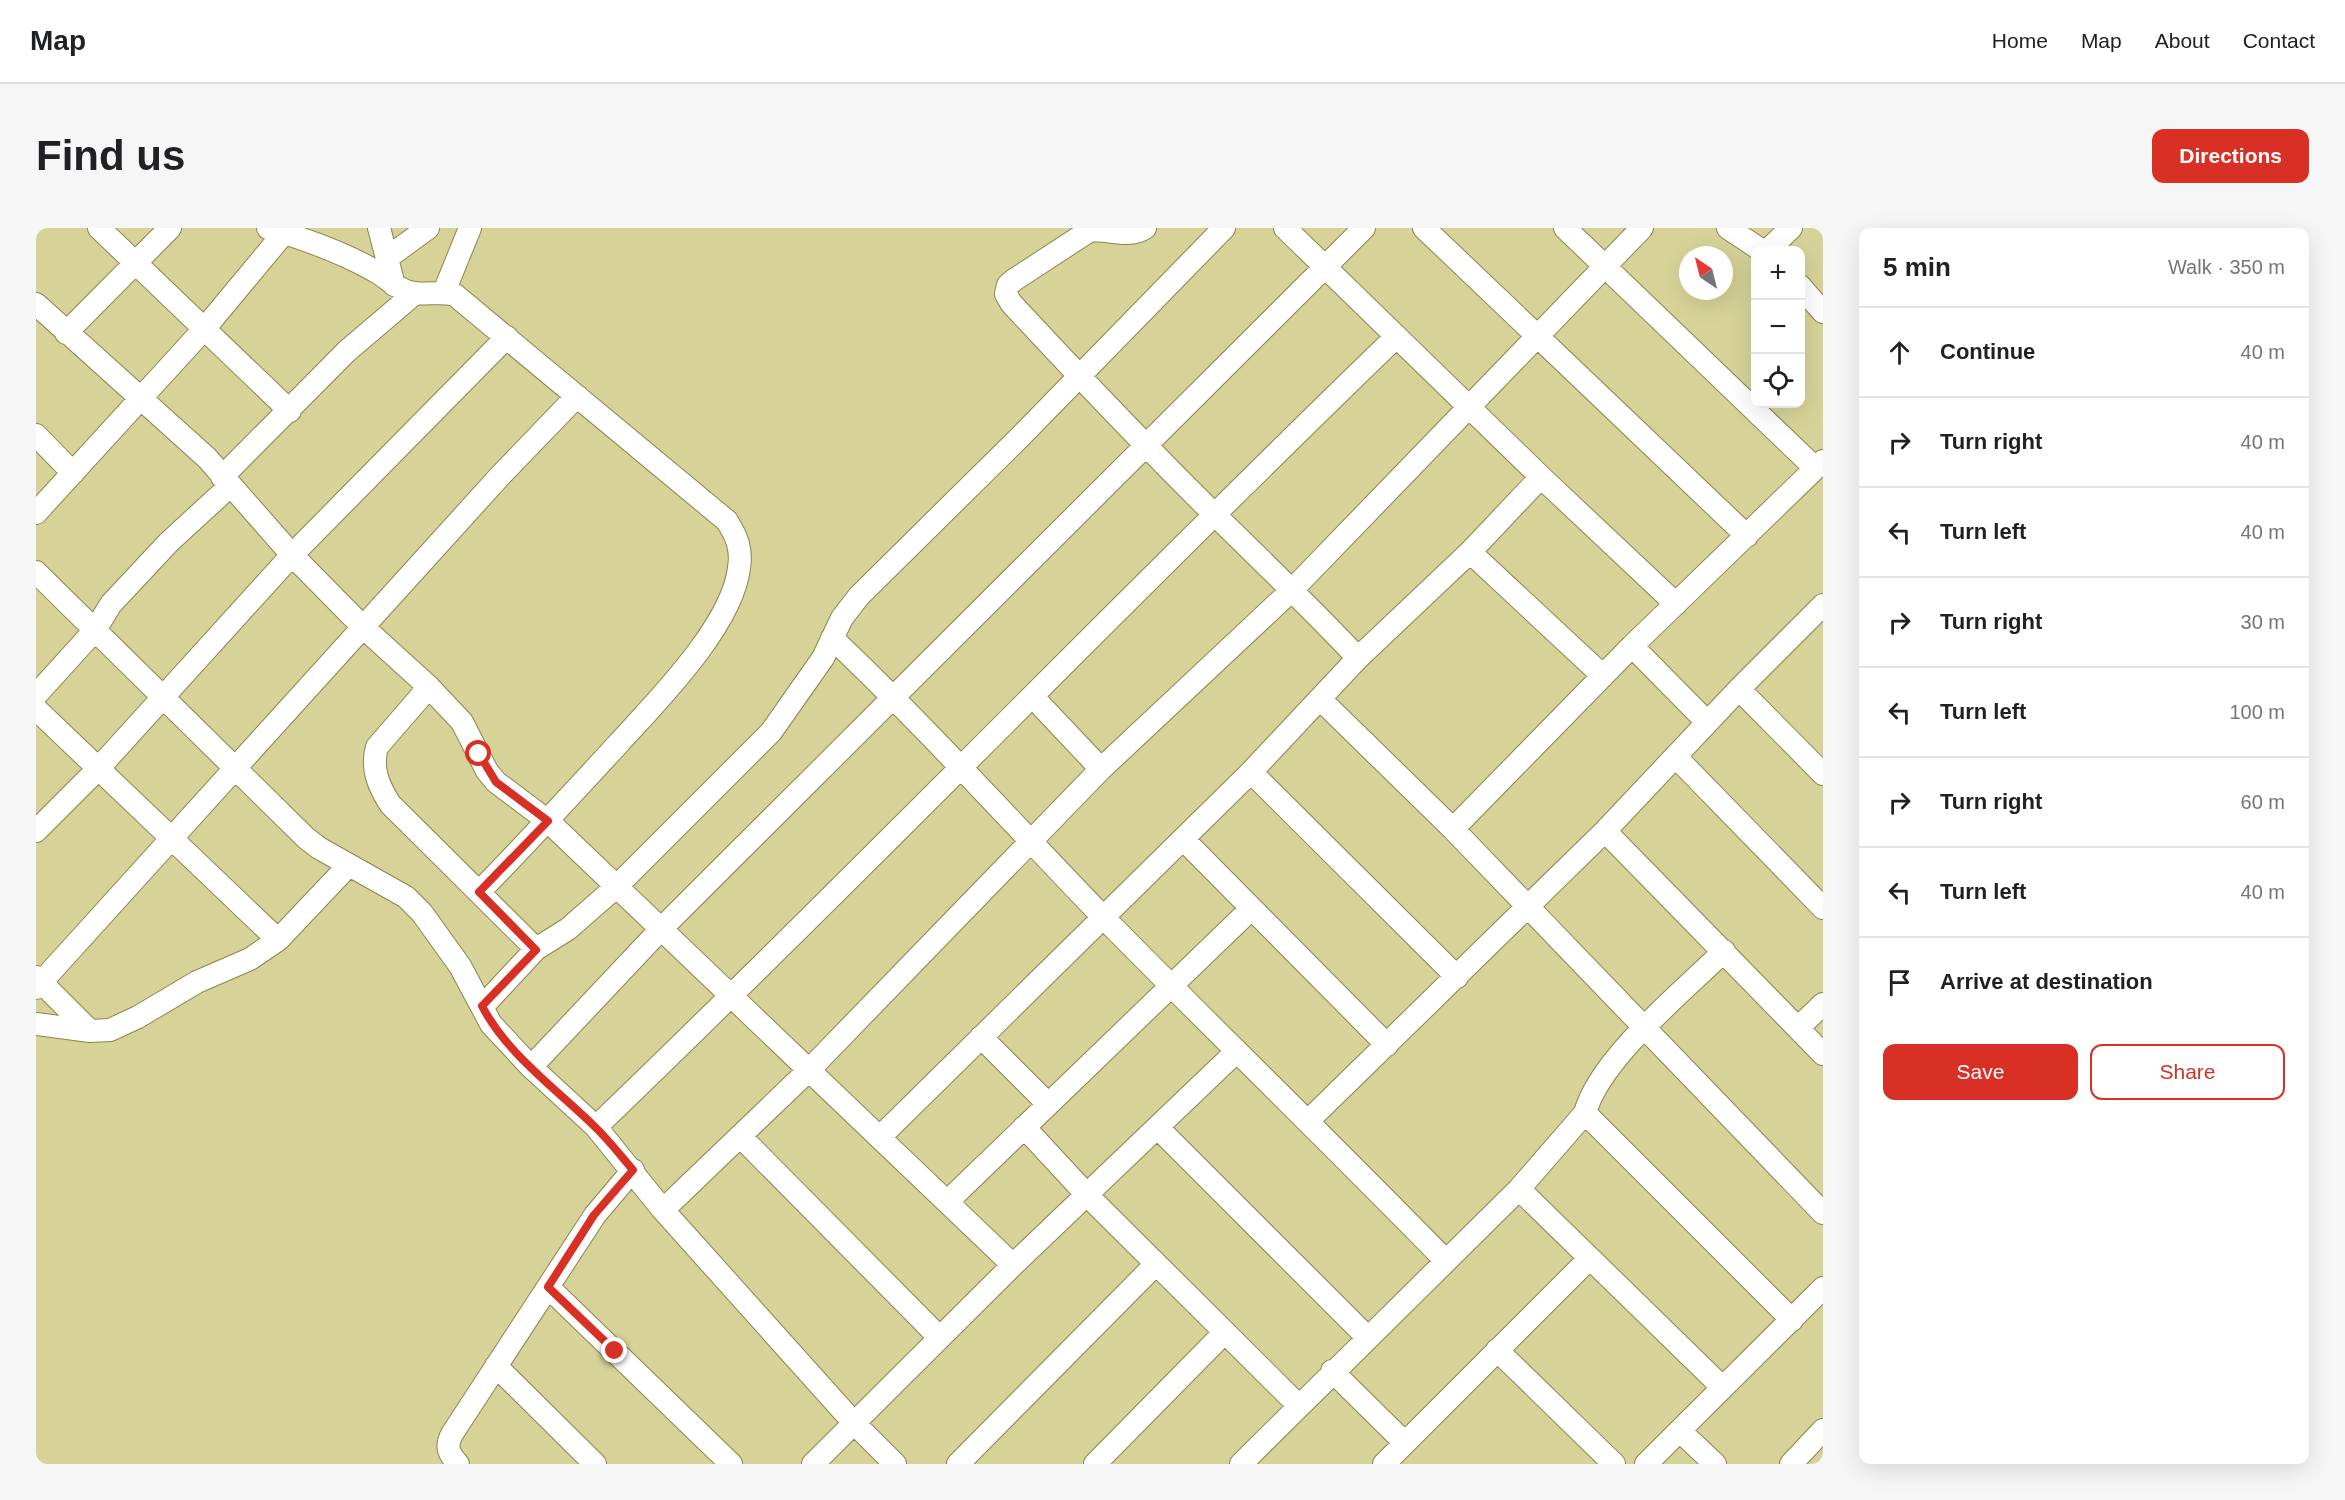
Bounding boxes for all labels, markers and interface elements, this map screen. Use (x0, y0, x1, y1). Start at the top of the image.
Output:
text: Map (30, 25, 86, 56)
text: Home (1992, 29, 2048, 52)
text: Map (2081, 29, 2122, 52)
text: About (2155, 29, 2210, 52)
text: Contact (2243, 29, 2315, 52)
button: Directions (2152, 129, 2309, 183)
text: Find us (36, 132, 185, 179)
north arrow (1679, 246, 1733, 300)
map controls (1751, 246, 1805, 408)
button: + (1751, 246, 1805, 300)
text: 5 min (1883, 252, 1951, 282)
text: Walk · 350 m (2168, 256, 2285, 278)
button: − (1751, 300, 1805, 354)
icon: ahead (1883, 336, 1916, 369)
text: Continue (1940, 339, 2035, 364)
text: 40 m (2241, 341, 2285, 363)
button: locate (1751, 354, 1805, 408)
icon: right (1883, 426, 1916, 459)
text: Turn right (1940, 429, 2042, 454)
text: 40 m (2241, 431, 2285, 453)
icon: left (1883, 516, 1916, 549)
text: Turn left (1940, 519, 2026, 544)
text: 40 m (2241, 521, 2285, 543)
icon: right (1883, 606, 1916, 639)
text: Turn right (1940, 609, 2042, 634)
text: 30 m (2241, 611, 2285, 633)
icon: left (1883, 696, 1916, 729)
text: Turn left (1940, 699, 2026, 724)
text: 100 m (2229, 701, 2285, 723)
route start (465, 740, 491, 766)
icon: right (1883, 786, 1916, 819)
text: Turn right (1940, 789, 2042, 814)
text: 60 m (2241, 791, 2285, 813)
icon: left (1883, 876, 1916, 909)
text: Turn left (1940, 879, 2026, 904)
text: 40 m (2241, 881, 2285, 903)
icon: arrive (1883, 966, 1916, 999)
text: Arrive at destination (1940, 969, 2153, 994)
button: Save (1883, 1044, 2078, 1100)
button: Share (2090, 1044, 2285, 1100)
route end (601, 1337, 627, 1363)

